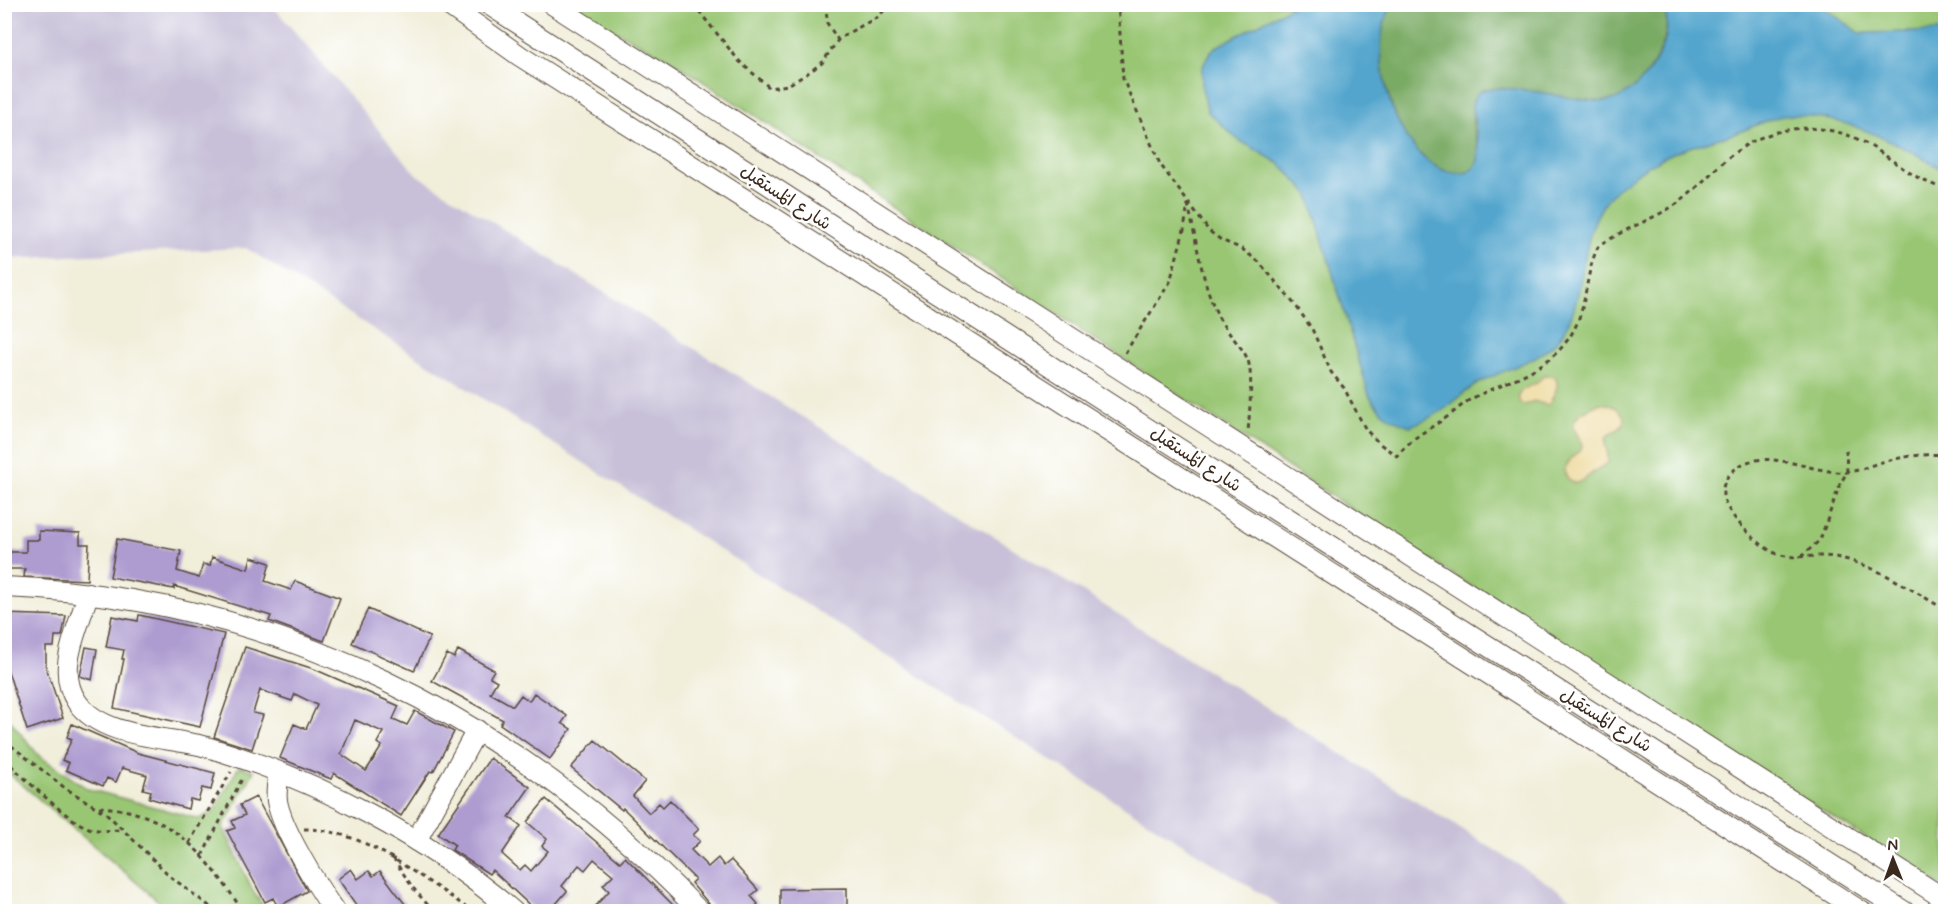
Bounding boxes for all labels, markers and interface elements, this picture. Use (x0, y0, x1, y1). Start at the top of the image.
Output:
street label: شارع المُستقبل (735, 159, 836, 236)
street label: شارع المُستقبل (1145, 421, 1246, 498)
street label: شارع المُستقبل (1555, 683, 1656, 759)
north arrow (1863, 829, 1923, 889)
text: N (1887, 835, 1898, 856)

